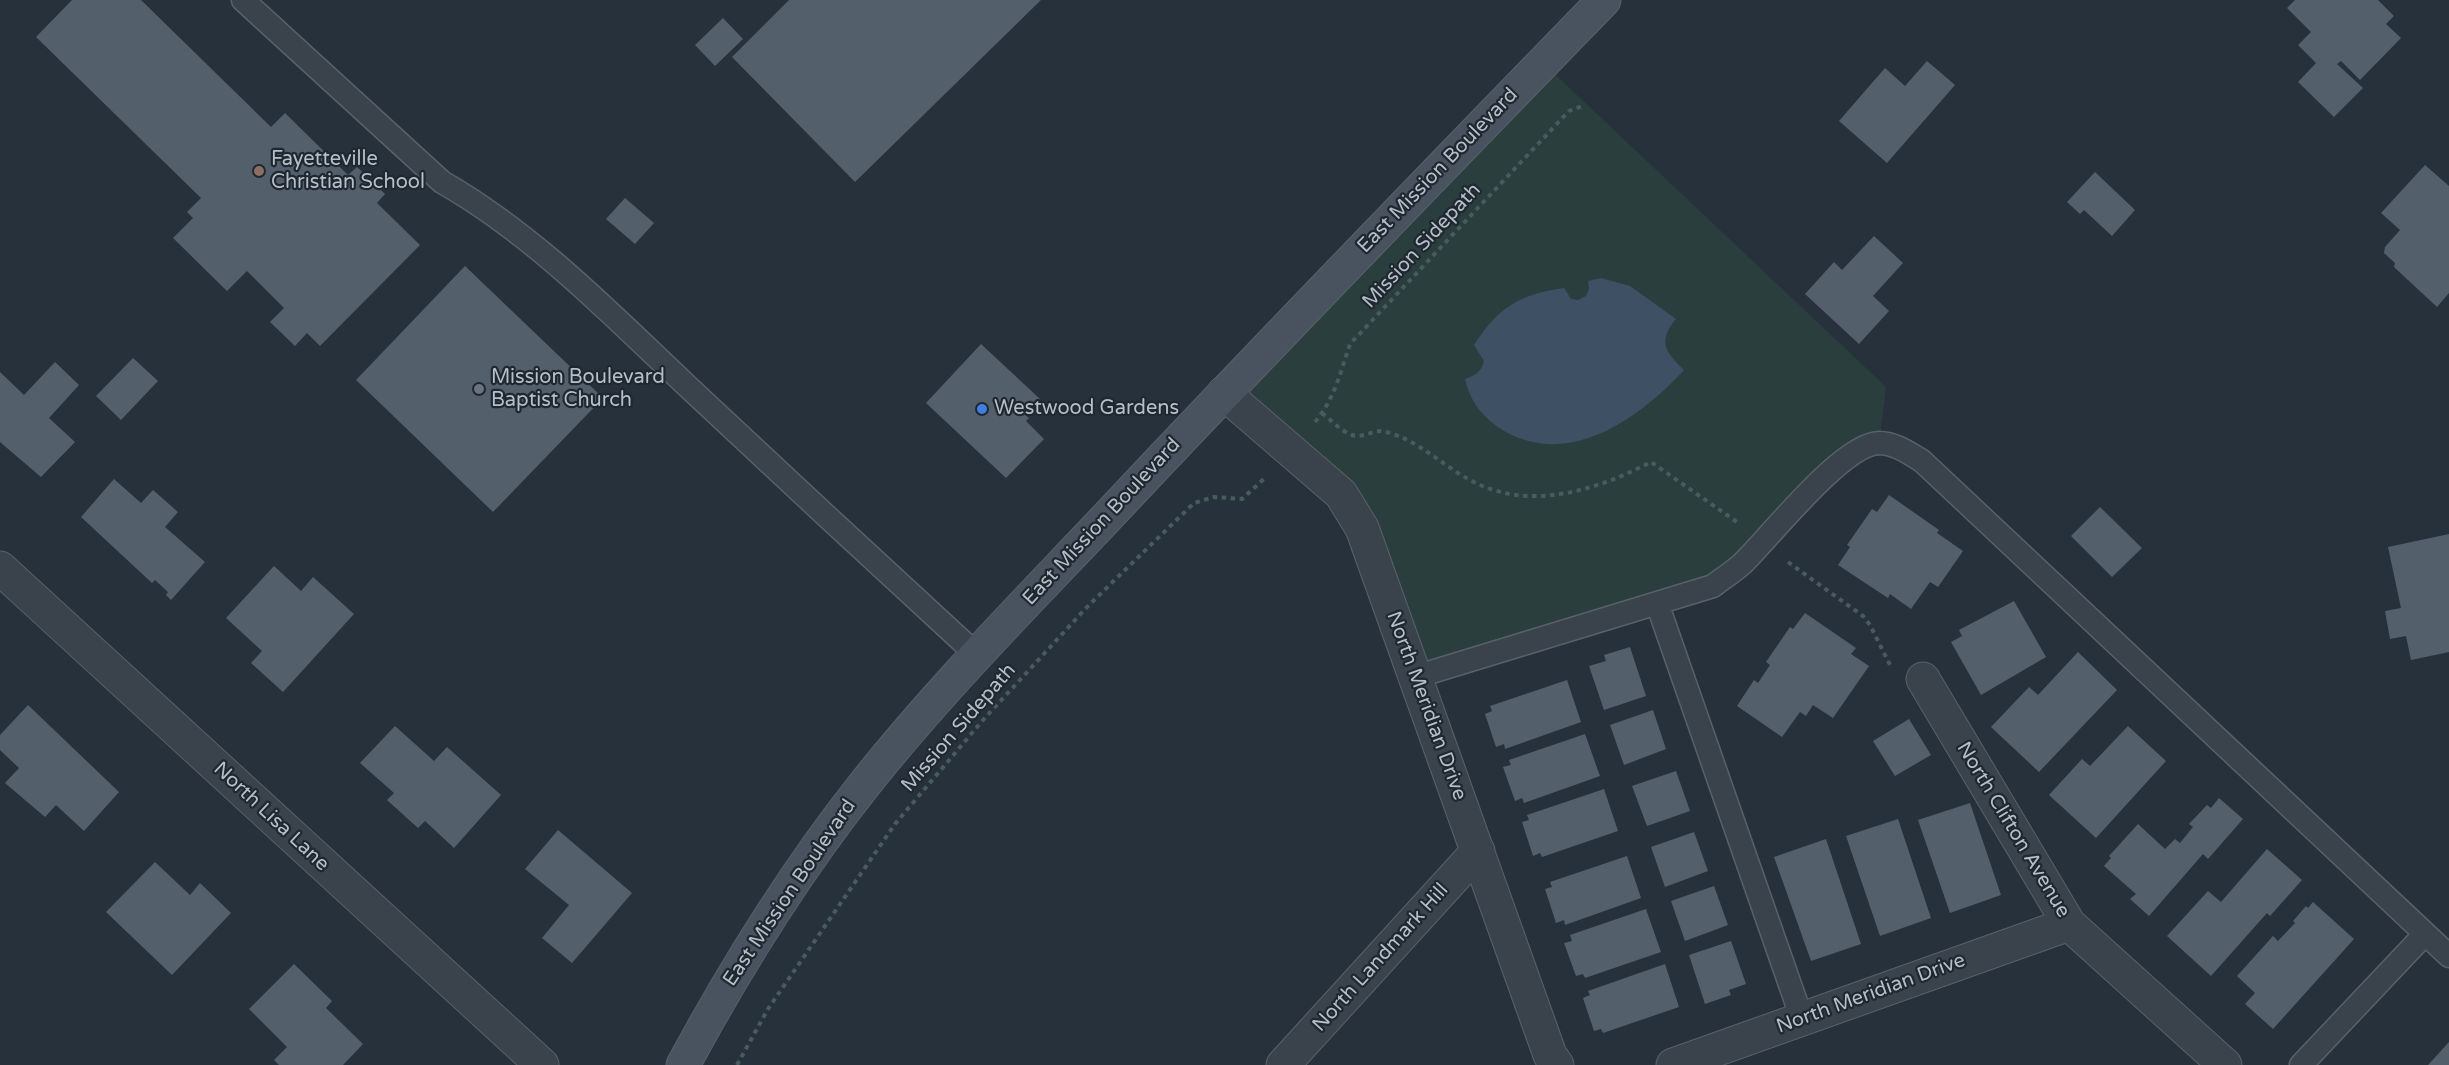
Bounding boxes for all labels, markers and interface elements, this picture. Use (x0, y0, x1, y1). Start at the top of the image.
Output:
street label: East Mission Boulevard (1353, 84, 1523, 258)
place label: Fayetteville Christian School (271, 148, 425, 195)
marker: Fayetteville Christian School (252, 164, 266, 178)
street label: Mission Sidepath (1358, 178, 1486, 314)
place label: Mission Boulevard Baptist Church (491, 366, 665, 413)
marker: Mission Boulevard Baptist Church (472, 382, 486, 396)
place label: Westwood Gardens (994, 397, 1179, 421)
marker: Westwood Gardens (975, 402, 989, 416)
street label: East Mission Boulevard (1018, 433, 1186, 611)
street label: North Meridian Drive (1381, 608, 1471, 804)
street label: Mission Sidepath (897, 659, 1021, 797)
street label: North Clifton Avenue (1951, 738, 2075, 922)
street label: North Lisa Lane (208, 757, 334, 877)
street label: East Mission Boulevard (719, 795, 861, 991)
street label: North Landmark Hill (1308, 879, 1454, 1037)
street label: North Meridian Drive (1773, 949, 1969, 1039)

